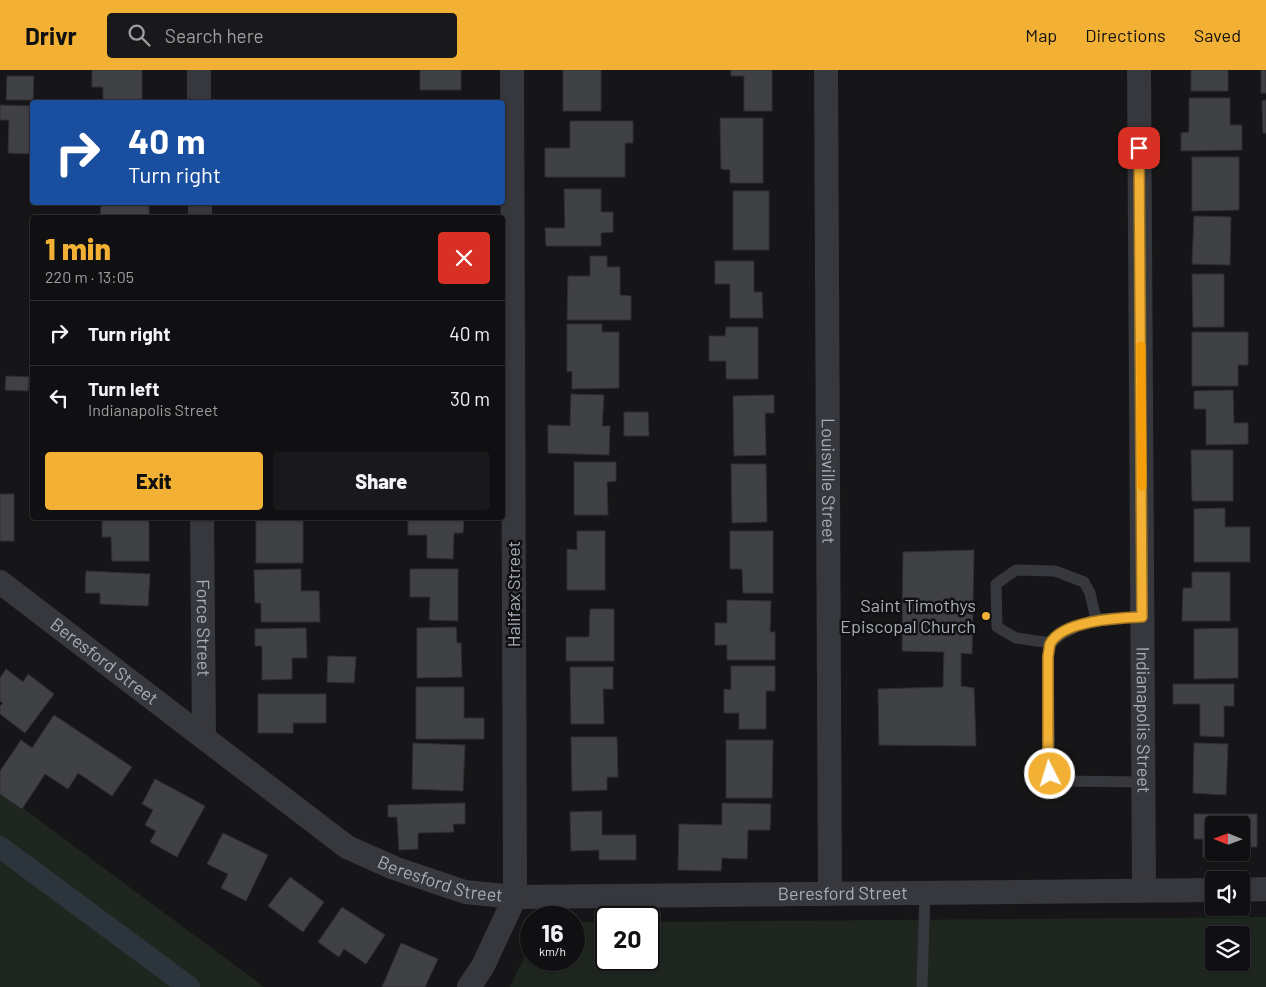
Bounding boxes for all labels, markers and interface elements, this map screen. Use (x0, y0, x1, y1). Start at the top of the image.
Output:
search box (107, 13, 457, 58)
text: Drivr (25, 21, 77, 50)
icon: search (125, 21, 153, 49)
text: Search here (165, 24, 264, 47)
text: Map (1025, 24, 1057, 46)
text: Directions (1085, 24, 1166, 46)
text: Saved (1194, 24, 1241, 46)
text: 40 m (128, 119, 205, 161)
icon: right (45, 120, 110, 185)
pin (1118, 127, 1160, 169)
icon: arrive (1125, 134, 1153, 162)
text: Turn right (128, 161, 221, 187)
text: 1 min (45, 230, 111, 266)
button: close (438, 232, 490, 284)
text: 220 m · 13:05 (45, 267, 134, 286)
icon: right (45, 319, 73, 347)
text: Turn right (88, 322, 170, 345)
text: 40 m (449, 322, 490, 345)
text: Turn left (88, 377, 159, 400)
icon: left (45, 384, 73, 412)
text: 30 m (450, 387, 490, 410)
text: Indianapolis Street (88, 400, 218, 419)
street label: Louisville Street (818, 418, 840, 544)
button: Exit (45, 452, 263, 510)
button: Share (273, 452, 490, 510)
street label: Halifax Street (502, 541, 524, 647)
street label: Force Street (193, 579, 215, 677)
place label: Saint Timothys Episcopal Church (840, 594, 976, 637)
marker: Saint Timothys Episcopal Church (980, 610, 992, 622)
street label: Beresford Street (46, 613, 163, 709)
street label: Indianapolis Street (1133, 647, 1155, 793)
position arrow (1023, 747, 1075, 799)
north arrow (1205, 816, 1250, 861)
map controls (1205, 816, 1250, 971)
street label: Beresford Street (374, 850, 504, 906)
button: sound (1205, 871, 1250, 916)
street label: Beresford Street (778, 881, 908, 904)
speed limit sign: 20 (595, 906, 660, 971)
text: 16 (541, 917, 564, 947)
button: layers (1205, 926, 1250, 971)
text: km/h (539, 944, 566, 958)

